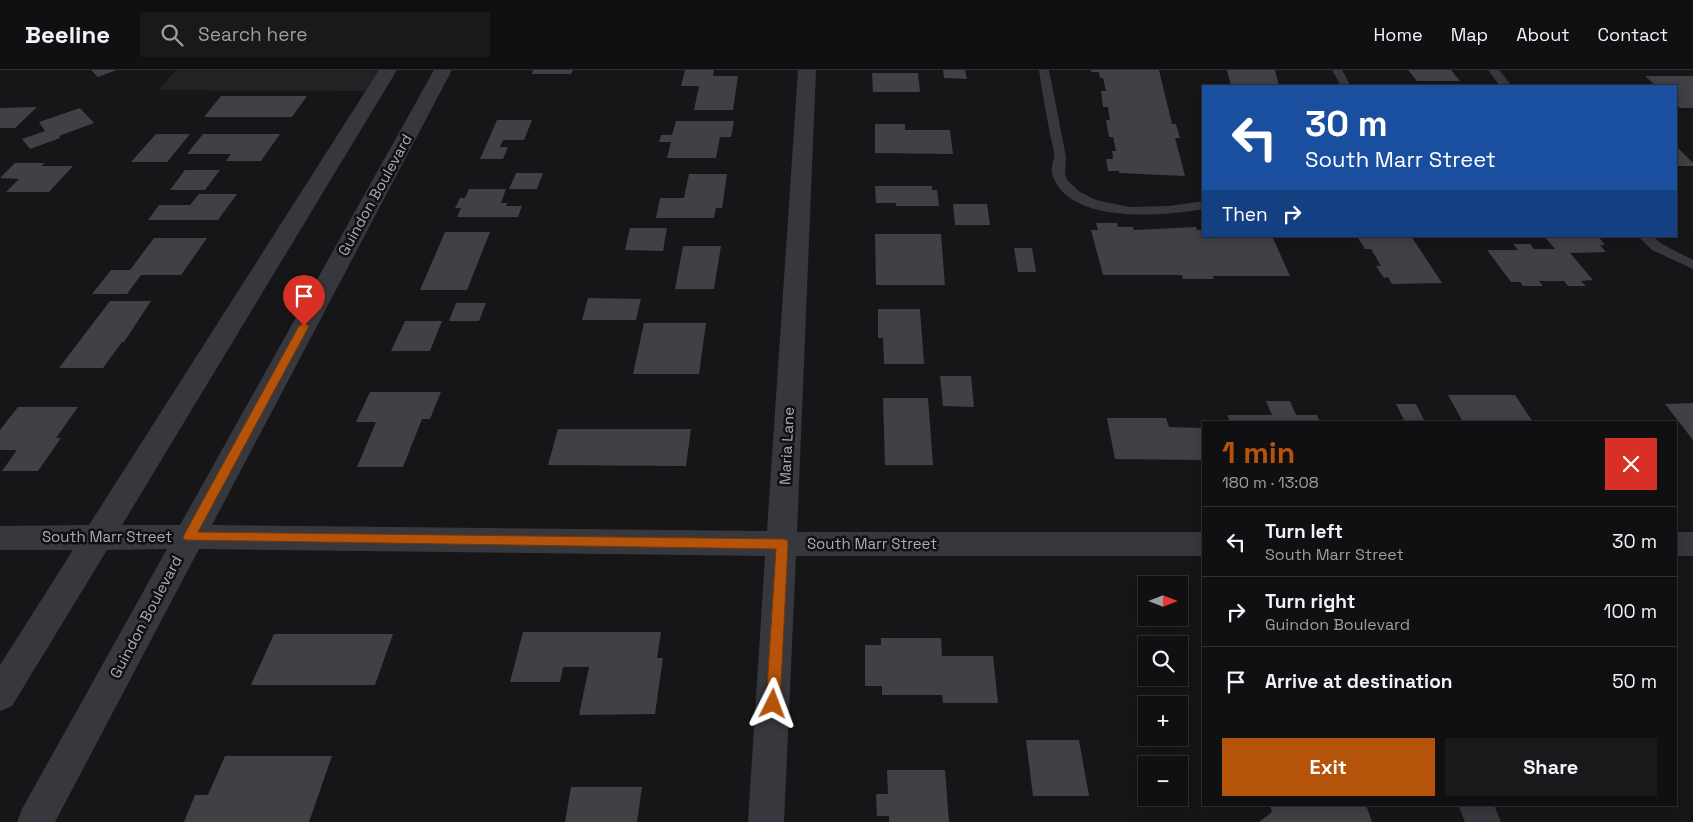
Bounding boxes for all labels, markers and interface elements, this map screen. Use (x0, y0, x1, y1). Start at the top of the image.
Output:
search box (140, 12, 490, 57)
text: Beeline (25, 19, 110, 50)
icon: search (158, 21, 186, 49)
text: Search here (198, 22, 308, 47)
text: Home (1374, 23, 1423, 46)
text: Map (1451, 23, 1488, 46)
text: About (1516, 23, 1570, 46)
text: Contact (1598, 23, 1668, 46)
text: 30 m (1305, 102, 1388, 146)
icon: left (1222, 105, 1287, 170)
street label: Guindon Boulevard (333, 131, 416, 259)
text: South Marr Street (1305, 145, 1496, 173)
icon: right (1278, 200, 1306, 228)
text: Then (1222, 202, 1268, 227)
pin (283, 275, 325, 326)
icon: arrive (290, 282, 318, 310)
street label: Maria Lane (775, 406, 798, 486)
text: 1 min (1222, 433, 1295, 472)
button: close (1605, 438, 1657, 490)
text: 180 m · 13:08 (1222, 472, 1319, 493)
text: Turn left (1265, 519, 1343, 544)
street label: South Marr Street (42, 527, 172, 546)
icon: left (1222, 528, 1250, 556)
text: 30 m (1612, 529, 1657, 554)
street label: South Marr Street (807, 534, 937, 553)
text: South Marr Street (1265, 544, 1404, 565)
street label: Guindon Boulevard (105, 552, 186, 681)
north arrow (1138, 576, 1188, 626)
map controls (1138, 576, 1188, 806)
text: Turn right (1265, 589, 1355, 614)
icon: right (1222, 598, 1250, 626)
text: 100 m (1603, 599, 1657, 624)
text: Guindon Boulevard (1265, 614, 1410, 635)
button: search (1138, 636, 1188, 686)
icon: arrive (1222, 668, 1250, 696)
text: Arrive at destination (1265, 669, 1453, 694)
text: 50 m (1612, 669, 1657, 694)
position arrow (746, 677, 798, 729)
button: + (1138, 696, 1188, 746)
button: Exit (1222, 738, 1435, 796)
button: Share (1445, 738, 1657, 796)
button: − (1138, 756, 1188, 806)

